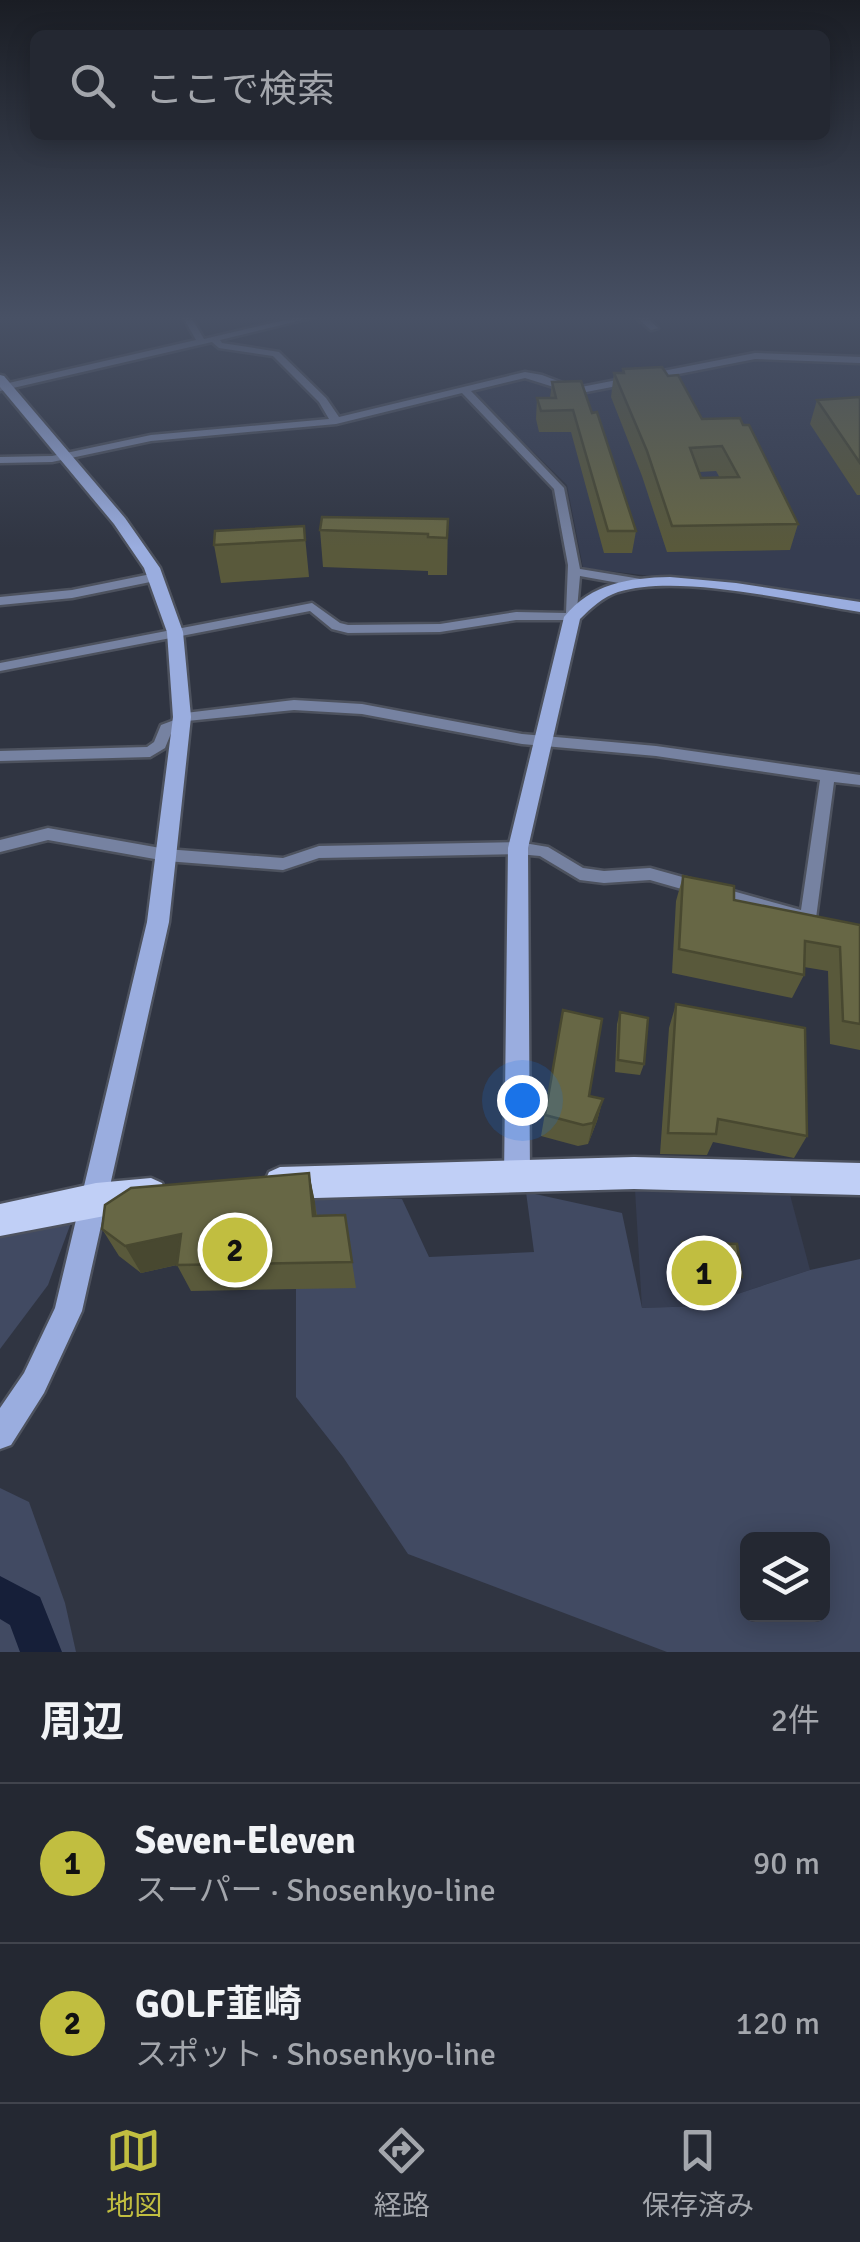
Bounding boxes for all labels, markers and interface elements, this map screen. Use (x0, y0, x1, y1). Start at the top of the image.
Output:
search box (30, 30, 830, 140)
icon: search (65, 58, 120, 113)
text: ここで検索 (145, 66, 335, 113)
your location (497, 1075, 548, 1126)
pin: 2 (202, 1212, 268, 1288)
pin: 1 (672, 1236, 736, 1310)
map controls (740, 1532, 830, 1622)
button: layers (740, 1532, 830, 1622)
text: 周辺 (40, 1697, 124, 1748)
text: 2件 (771, 1701, 820, 1740)
text: Seven-Eleven (135, 1817, 356, 1864)
text: 1 (64, 1844, 81, 1883)
text: 90 m (753, 1844, 820, 1883)
text: スーパー · Shosenkyo-line (135, 1871, 496, 1910)
text: GOLF韮崎 (135, 1981, 301, 2028)
text: 2 (64, 2004, 81, 2043)
text: 120 m (736, 2004, 820, 2043)
text: スポット · Shosenkyo-line (135, 2035, 496, 2074)
tab: 地図 (106, 2123, 162, 2223)
tab: 経路 (374, 2123, 430, 2223)
tab: 保存済み (642, 2123, 754, 2223)

